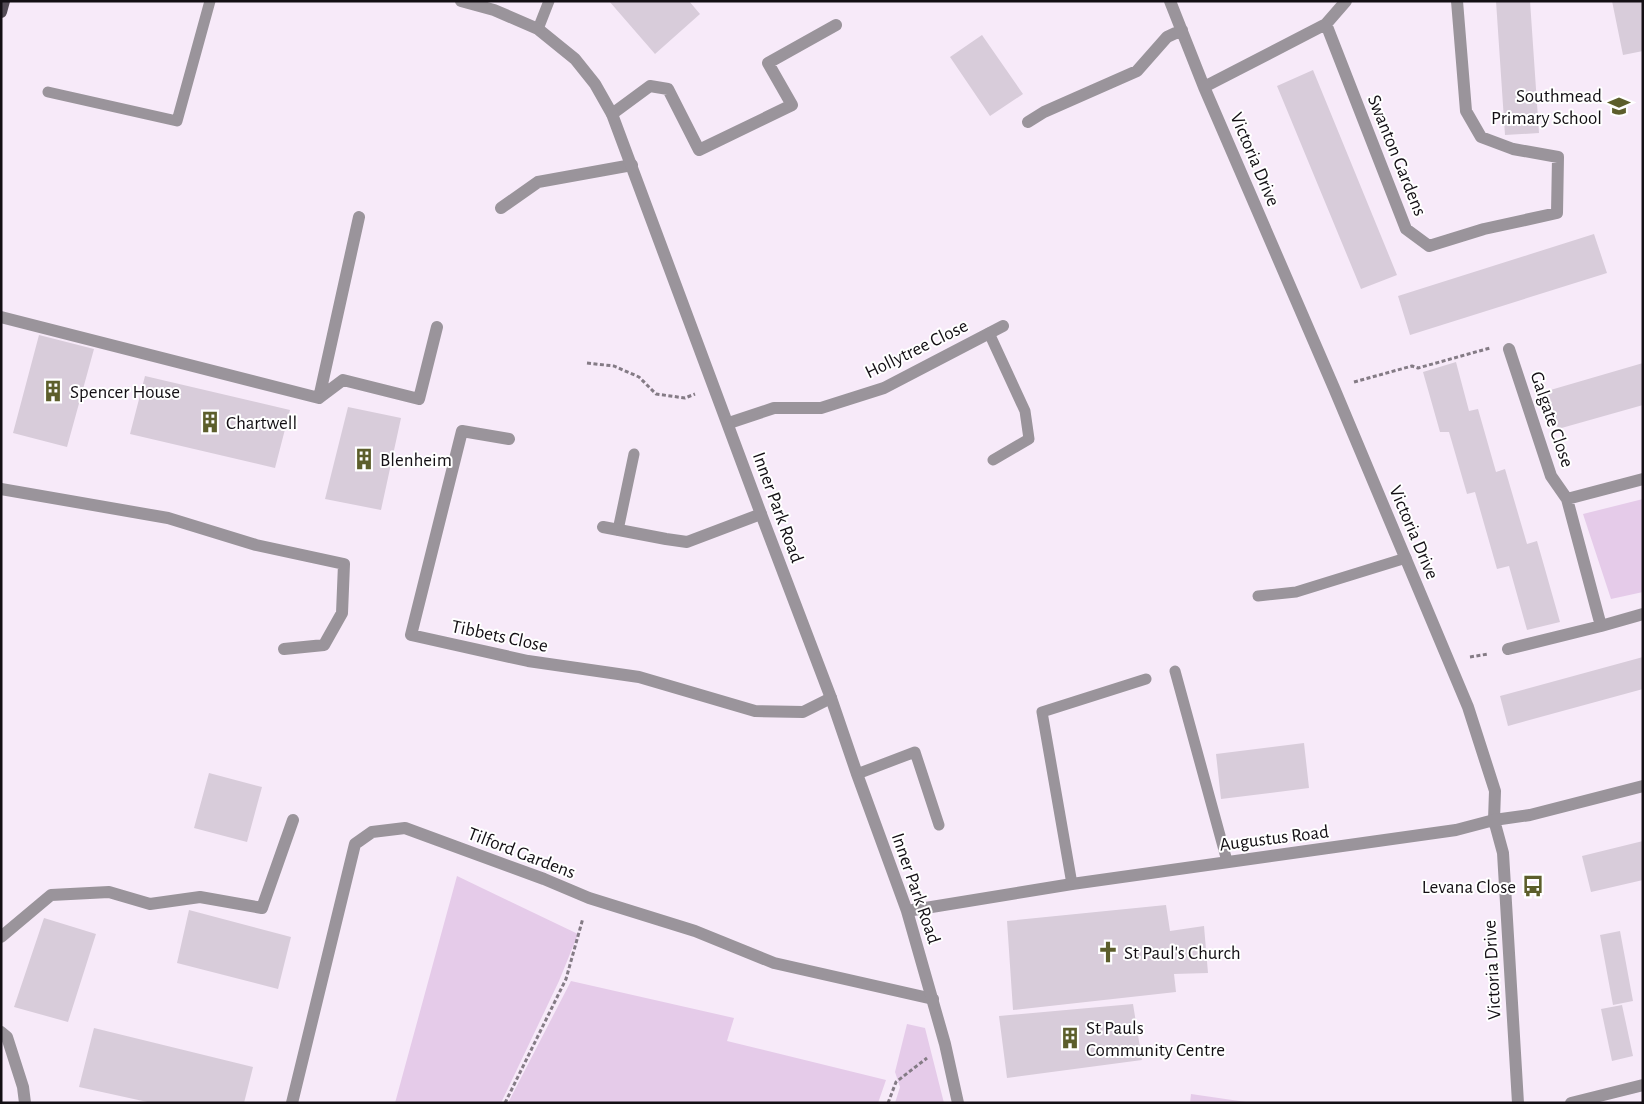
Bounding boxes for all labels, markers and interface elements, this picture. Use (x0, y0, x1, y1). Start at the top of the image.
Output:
place label: Southmead Primary School (1491, 87, 1602, 128)
street label: Swanton Gardens (1364, 92, 1430, 219)
school or university icon: Southmead Primary School (1606, 93, 1632, 119)
street label: Victoria Drive (1226, 110, 1283, 209)
street label: Hollytree Close (862, 316, 971, 382)
street label: Galgate Close (1526, 369, 1577, 470)
building icon: Spencer House (40, 378, 66, 404)
place label: Spencer House (70, 383, 180, 402)
building icon: Chartwell (197, 409, 223, 435)
place label: Chartwell (226, 414, 297, 433)
building icon: Blenheim (351, 446, 377, 472)
street label: Inner Park Road (749, 450, 806, 565)
place label: Blenheim (380, 451, 452, 470)
street label: Victoria Drive (1385, 483, 1442, 582)
street label: Tibbets Close (450, 617, 550, 656)
street label: Augustus Road (1218, 822, 1330, 855)
street label: Tilford Gardens (465, 824, 578, 883)
street label: Inner Park Road (888, 831, 944, 947)
bus stop icon: Levana Close (1520, 873, 1546, 899)
place label: Levana Close (1422, 878, 1516, 897)
street label: Victoria Drive (1480, 920, 1505, 1020)
church icon: St Paul's Church (1095, 939, 1121, 965)
place label: St Paul's Church (1124, 944, 1241, 963)
place label: St Pauls Community Centre (1086, 1019, 1225, 1060)
building icon: St Pauls Community Centre (1057, 1025, 1083, 1051)

